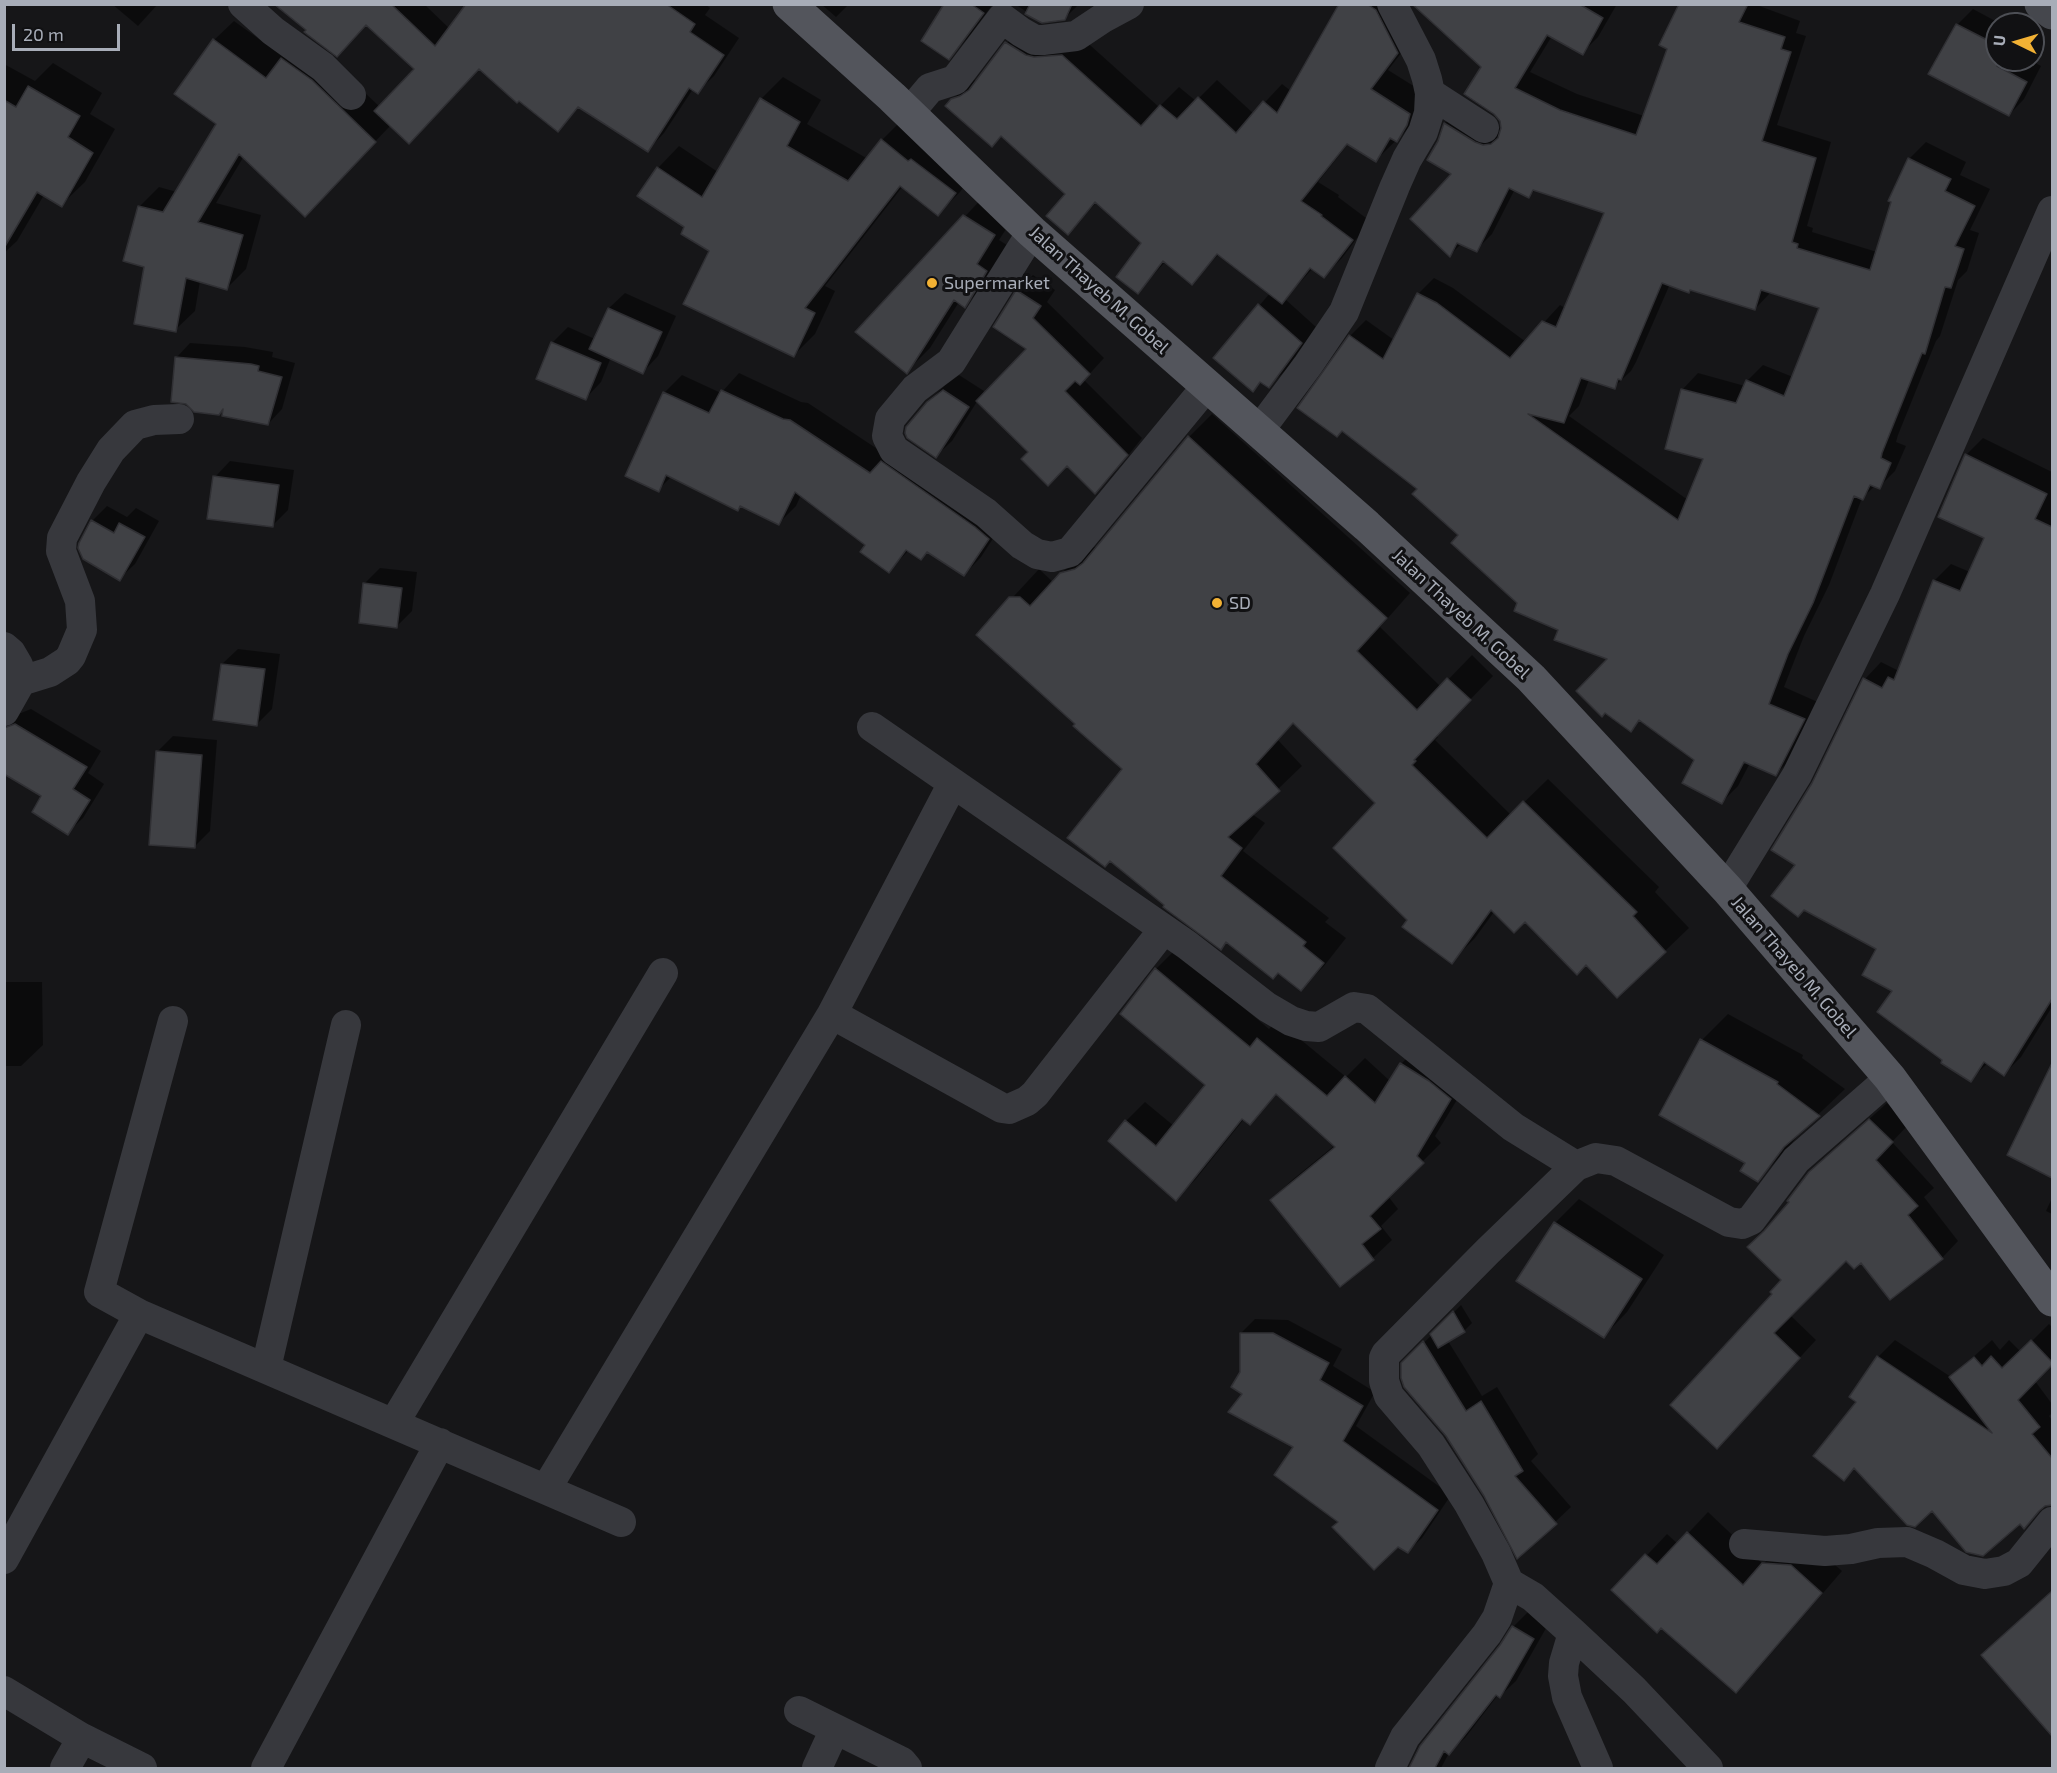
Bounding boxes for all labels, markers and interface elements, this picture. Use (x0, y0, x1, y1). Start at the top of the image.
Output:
scale bar (15, 12, 123, 50)
north arrow (1985, 12, 2045, 72)
text: 20 m (23, 23, 64, 45)
text: U (1989, 34, 2009, 47)
street label: Jalan Thayeb M. Gobel (1025, 222, 1173, 358)
place label: Supermarket (944, 272, 1050, 294)
marker: Supermarket (925, 276, 939, 290)
street label: Jalan Thayeb M. Gobel (1388, 545, 1534, 683)
place label: SD (1229, 592, 1251, 614)
marker: SD (1210, 596, 1224, 610)
street label: Jalan Thayeb M. Gobel (1727, 892, 1861, 1042)

